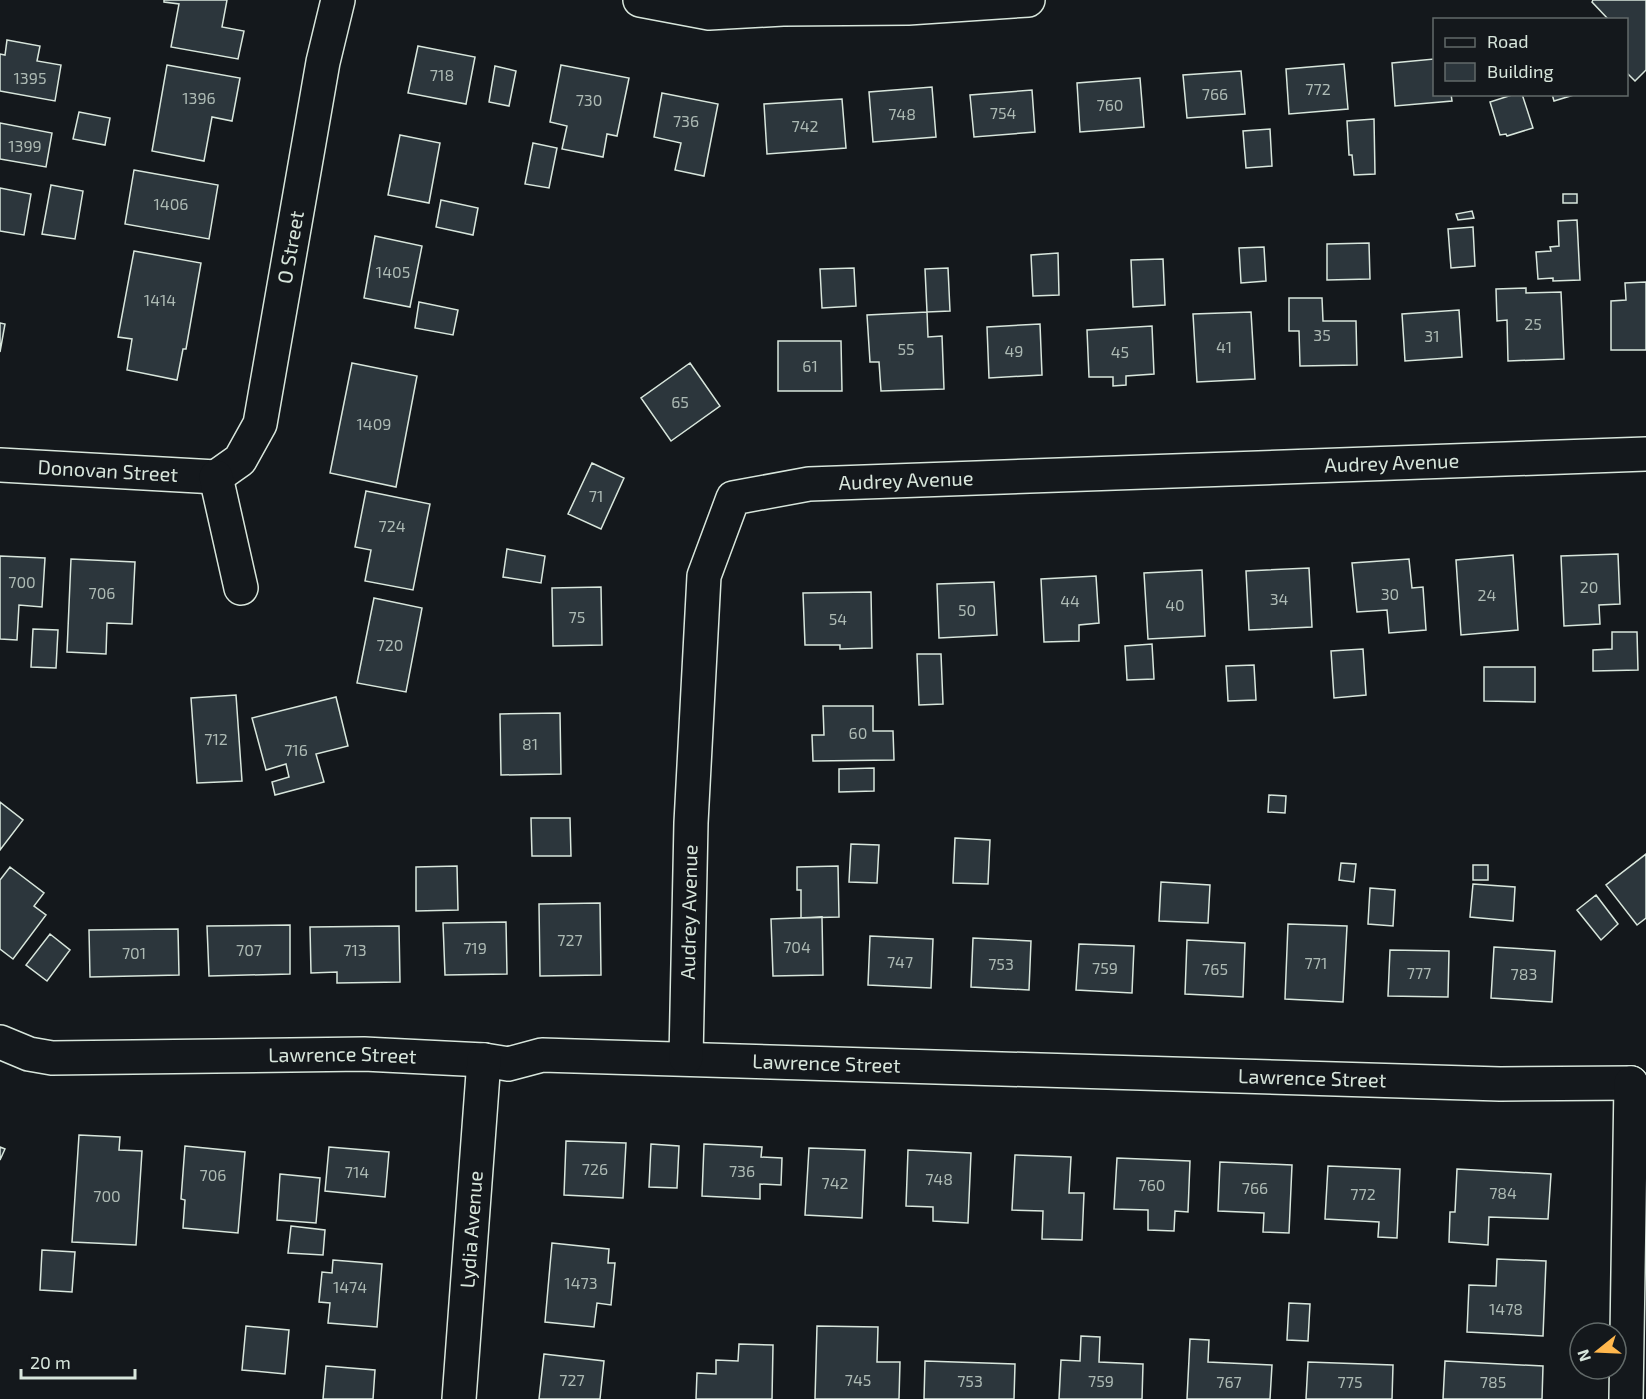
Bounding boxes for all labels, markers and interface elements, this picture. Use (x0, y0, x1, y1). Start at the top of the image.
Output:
legend (1433, 18, 1628, 96)
text: Road (1487, 30, 1528, 52)
text: Building (1487, 60, 1554, 82)
house number: 718 (430, 65, 454, 84)
house number: 1395 (14, 68, 47, 87)
house number: 772 (1305, 79, 1331, 98)
house number: 766 (1202, 84, 1228, 103)
house number: 1396 (182, 88, 216, 107)
house number: 730 (576, 90, 602, 109)
house number: 760 (1097, 95, 1124, 114)
house number: 754 (990, 103, 1016, 122)
house number: 748 (888, 104, 916, 123)
house number: 736 (673, 111, 699, 130)
house number: 742 (791, 116, 819, 135)
house number: 1399 (8, 136, 42, 155)
house number: 1406 (153, 194, 189, 213)
street label: O Street (272, 208, 308, 285)
house number: 1405 (376, 262, 410, 281)
house number: 1414 (144, 290, 176, 309)
house number: 25 (1524, 314, 1542, 333)
house number: 35 (1313, 325, 1331, 344)
house number: 31 (1424, 326, 1440, 345)
house number: 41 (1216, 337, 1232, 356)
house number: 55 (897, 339, 915, 358)
house number: 49 (1005, 341, 1024, 360)
house number: 45 (1111, 342, 1129, 361)
house number: 61 (802, 356, 818, 375)
house number: 65 (671, 392, 689, 411)
house number: 1409 (356, 414, 392, 433)
street label: Audrey Avenue (1324, 448, 1460, 477)
street label: Donovan Street (37, 454, 179, 486)
street label: Audrey Avenue (838, 465, 974, 494)
house number: 71 (589, 486, 603, 505)
house number: 724 (378, 516, 406, 535)
house number: 700 (8, 572, 36, 591)
house number: 20 (1580, 577, 1598, 596)
house number: 706 (89, 583, 116, 602)
house number: 30 (1381, 584, 1399, 603)
house number: 24 (1478, 585, 1497, 604)
house number: 34 (1270, 589, 1289, 608)
house number: 44 (1060, 591, 1080, 610)
house number: 40 (1165, 595, 1185, 614)
house number: 50 (958, 600, 976, 619)
house number: 75 (569, 607, 585, 626)
house number: 54 (829, 609, 847, 628)
house number: 720 (377, 635, 403, 654)
house number: 60 (849, 723, 867, 742)
house number: 712 (204, 729, 228, 748)
house number: 81 (522, 734, 538, 753)
house number: 716 (284, 740, 308, 759)
street label: Audrey Avenue (675, 844, 702, 980)
house number: 727 (557, 930, 583, 949)
house number: 704 (783, 937, 811, 956)
house number: 719 (463, 938, 487, 957)
house number: 707 (236, 940, 262, 959)
house number: 713 (343, 940, 367, 959)
house number: 701 (122, 943, 146, 962)
house number: 747 (887, 952, 913, 971)
house number: 771 (1305, 953, 1327, 972)
house number: 753 (988, 954, 1014, 973)
house number: 759 (1092, 958, 1118, 977)
house number: 765 (1202, 959, 1228, 978)
house number: 777 (1407, 963, 1431, 982)
house number: 783 (1511, 964, 1537, 983)
street label: Lawrence Street (268, 1041, 417, 1068)
street label: Lawrence Street (752, 1048, 901, 1077)
street label: Lawrence Street (1238, 1063, 1387, 1092)
house number: 726 (582, 1159, 608, 1178)
house number: 736 (729, 1161, 755, 1180)
house number: 714 (345, 1162, 369, 1181)
house number: 706 (200, 1165, 227, 1184)
house number: 748 (925, 1169, 953, 1188)
street label: Lydia Avenue (454, 1170, 487, 1289)
house number: 742 (821, 1173, 849, 1192)
house number: 760 (1139, 1175, 1166, 1194)
house number: 766 (1242, 1178, 1268, 1197)
house number: 784 (1489, 1183, 1517, 1202)
house number: 772 (1350, 1184, 1376, 1203)
house number: 700 (93, 1186, 121, 1205)
house number: 1473 (564, 1273, 598, 1292)
house number: 1474 (333, 1277, 367, 1296)
house number: 1478 (1489, 1299, 1523, 1318)
north arrow (1568, 1321, 1628, 1381)
scale bar (21, 1342, 135, 1380)
text: N (1572, 1347, 1594, 1364)
text: 20 m (30, 1351, 71, 1373)
house number: 727 (559, 1370, 585, 1389)
house number: 745 (845, 1370, 871, 1389)
house number: 753 (957, 1371, 983, 1390)
house number: 759 (1088, 1371, 1114, 1390)
house number: 767 (1216, 1372, 1242, 1391)
house number: 775 (1338, 1372, 1362, 1391)
house number: 785 (1480, 1372, 1506, 1391)

